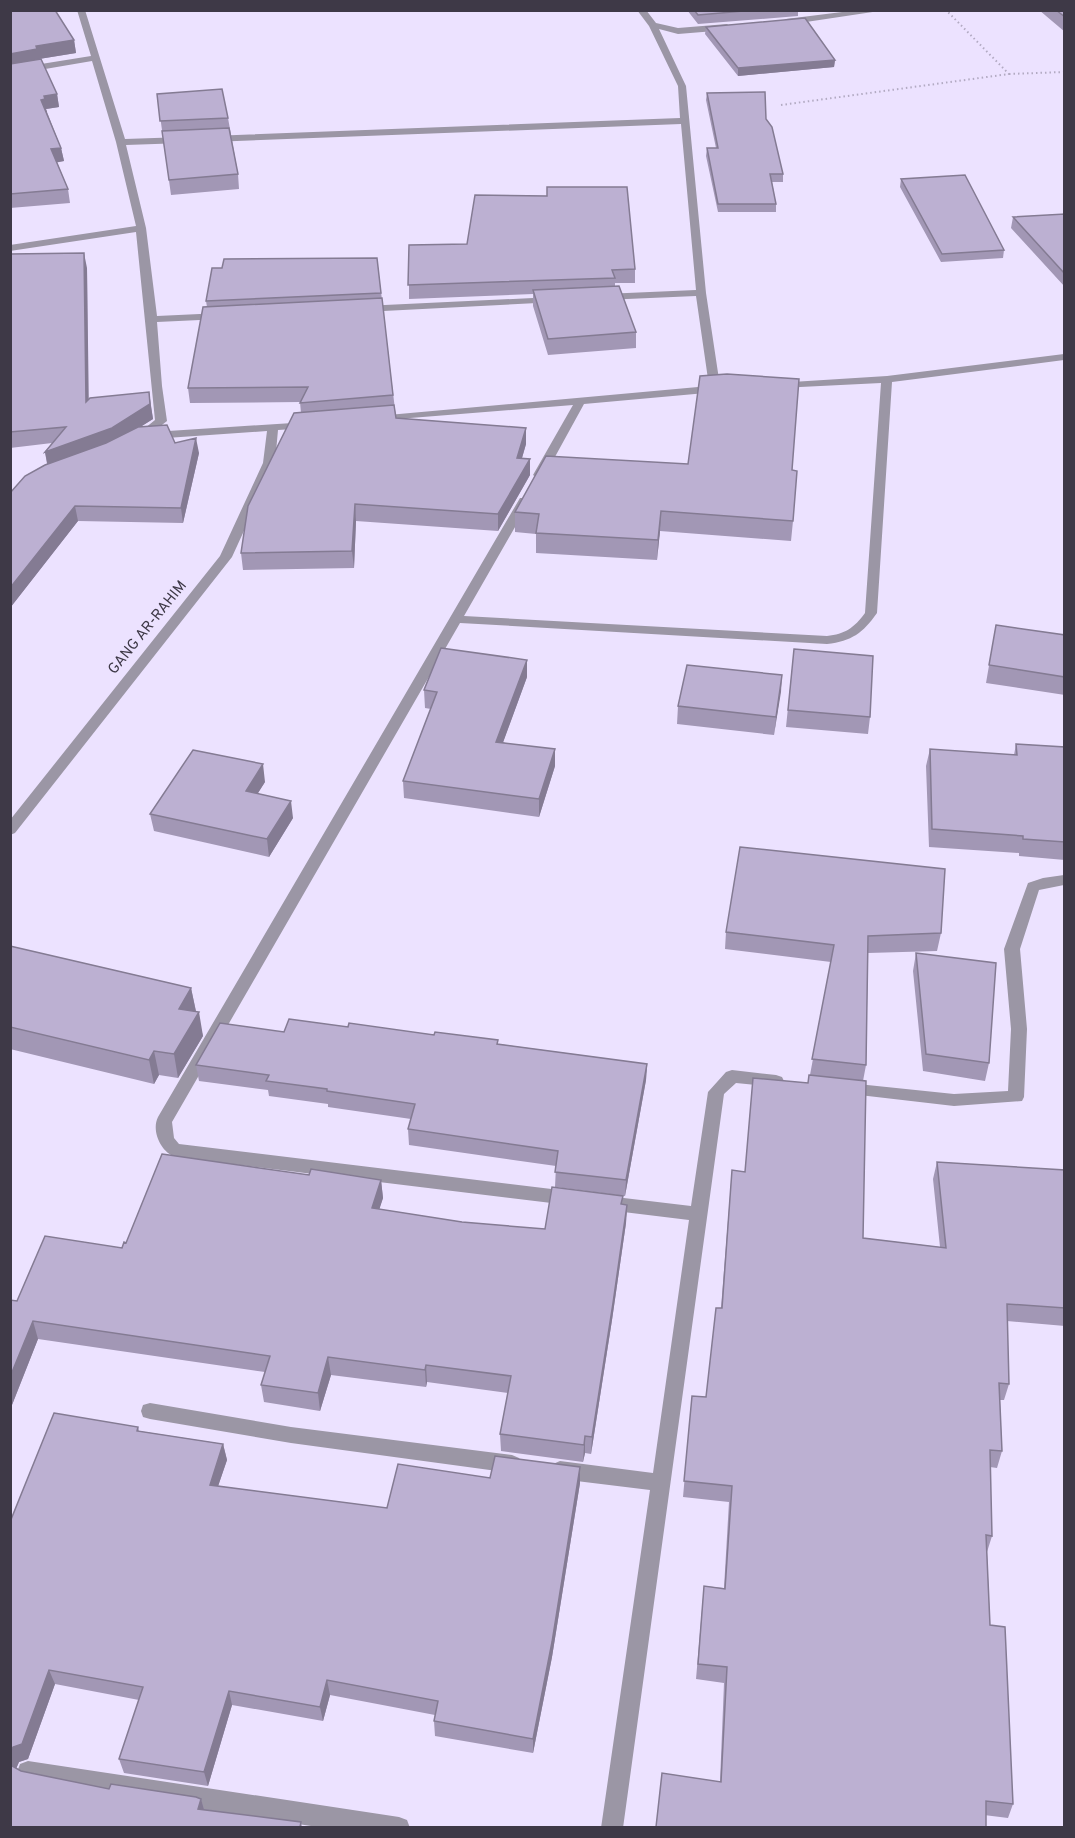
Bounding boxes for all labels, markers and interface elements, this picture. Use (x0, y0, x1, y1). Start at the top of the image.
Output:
street label: GANG AR-RAHIM (104, 577, 192, 679)

